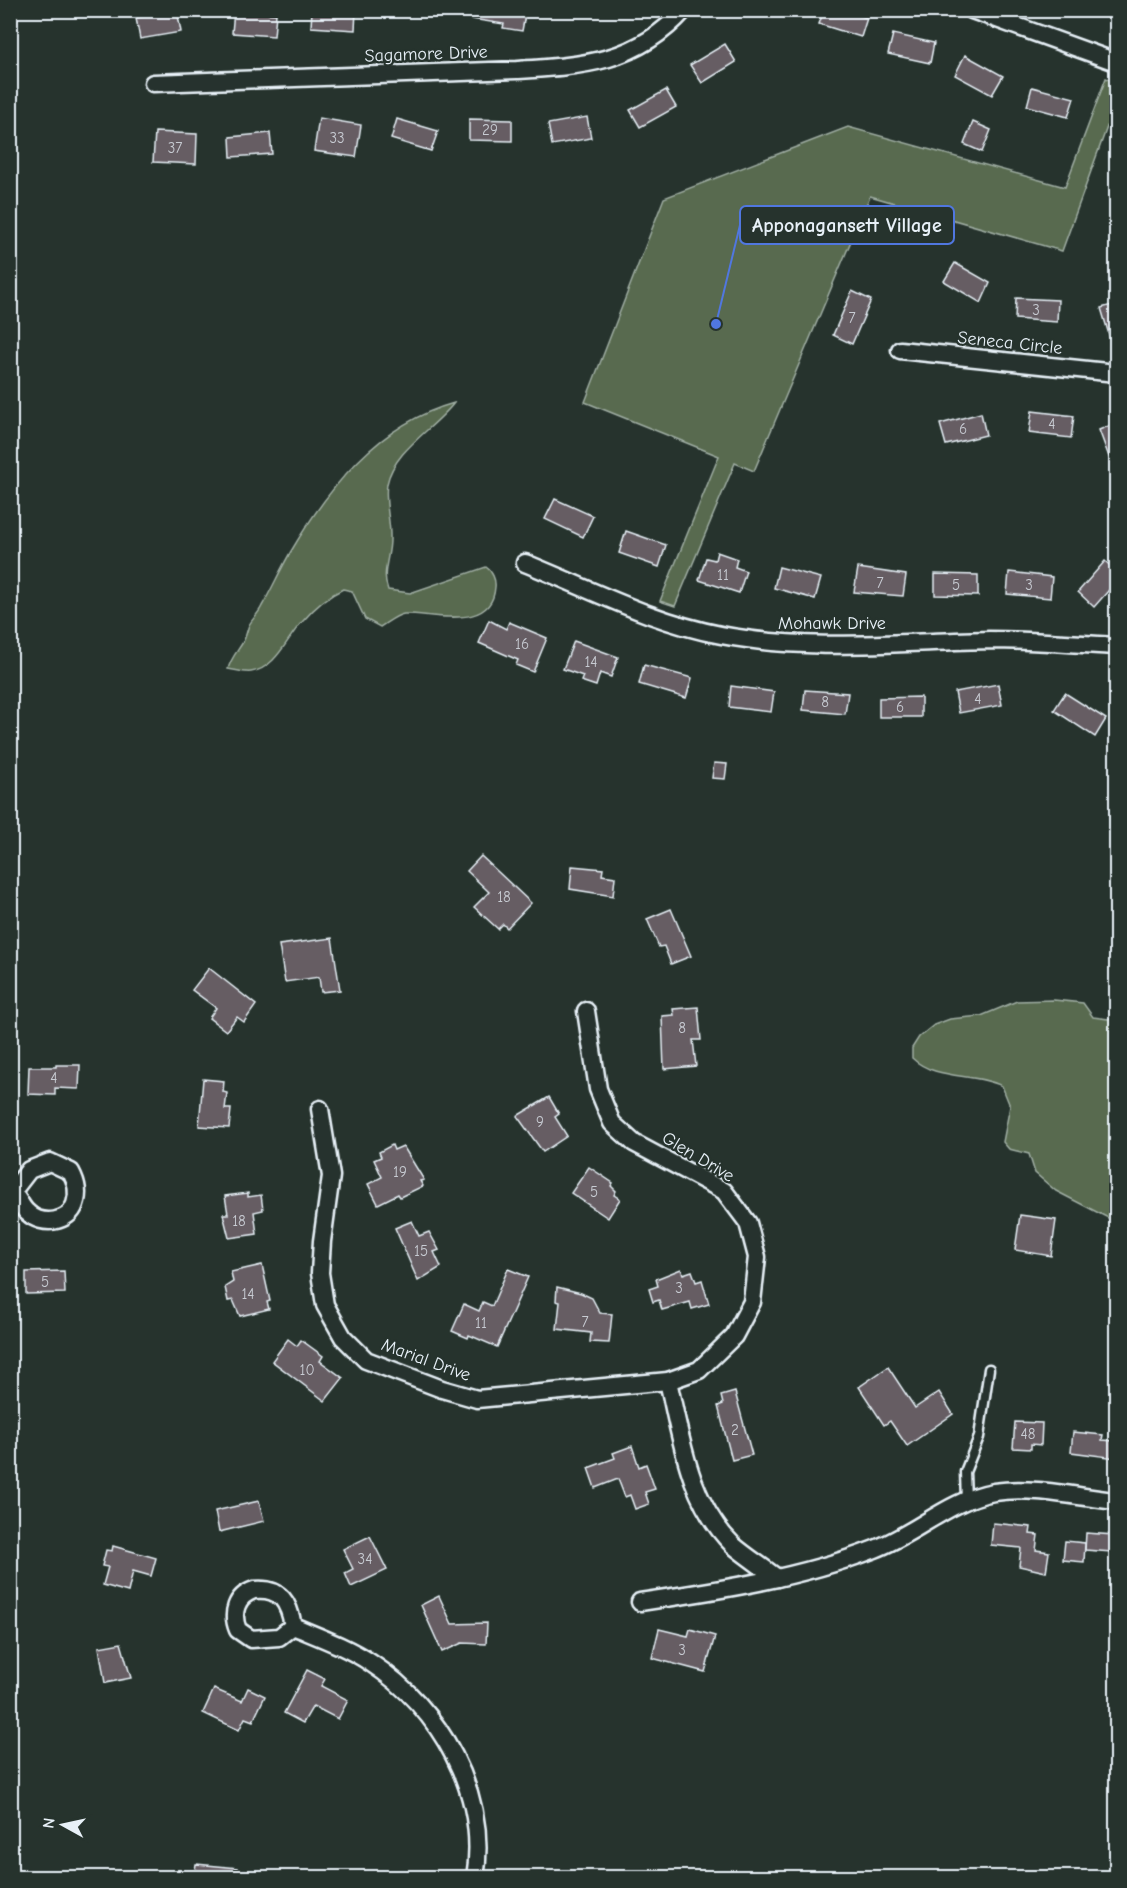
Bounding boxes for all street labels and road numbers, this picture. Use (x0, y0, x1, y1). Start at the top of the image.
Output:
street label: Sagamore Drive (364, 41, 488, 67)
street label: Seneca Circle (957, 327, 1063, 359)
street label: Mohawk Drive (778, 613, 886, 634)
street label: Glen Drive (658, 1127, 738, 1187)
street label: Marial Drive (378, 1334, 474, 1386)

